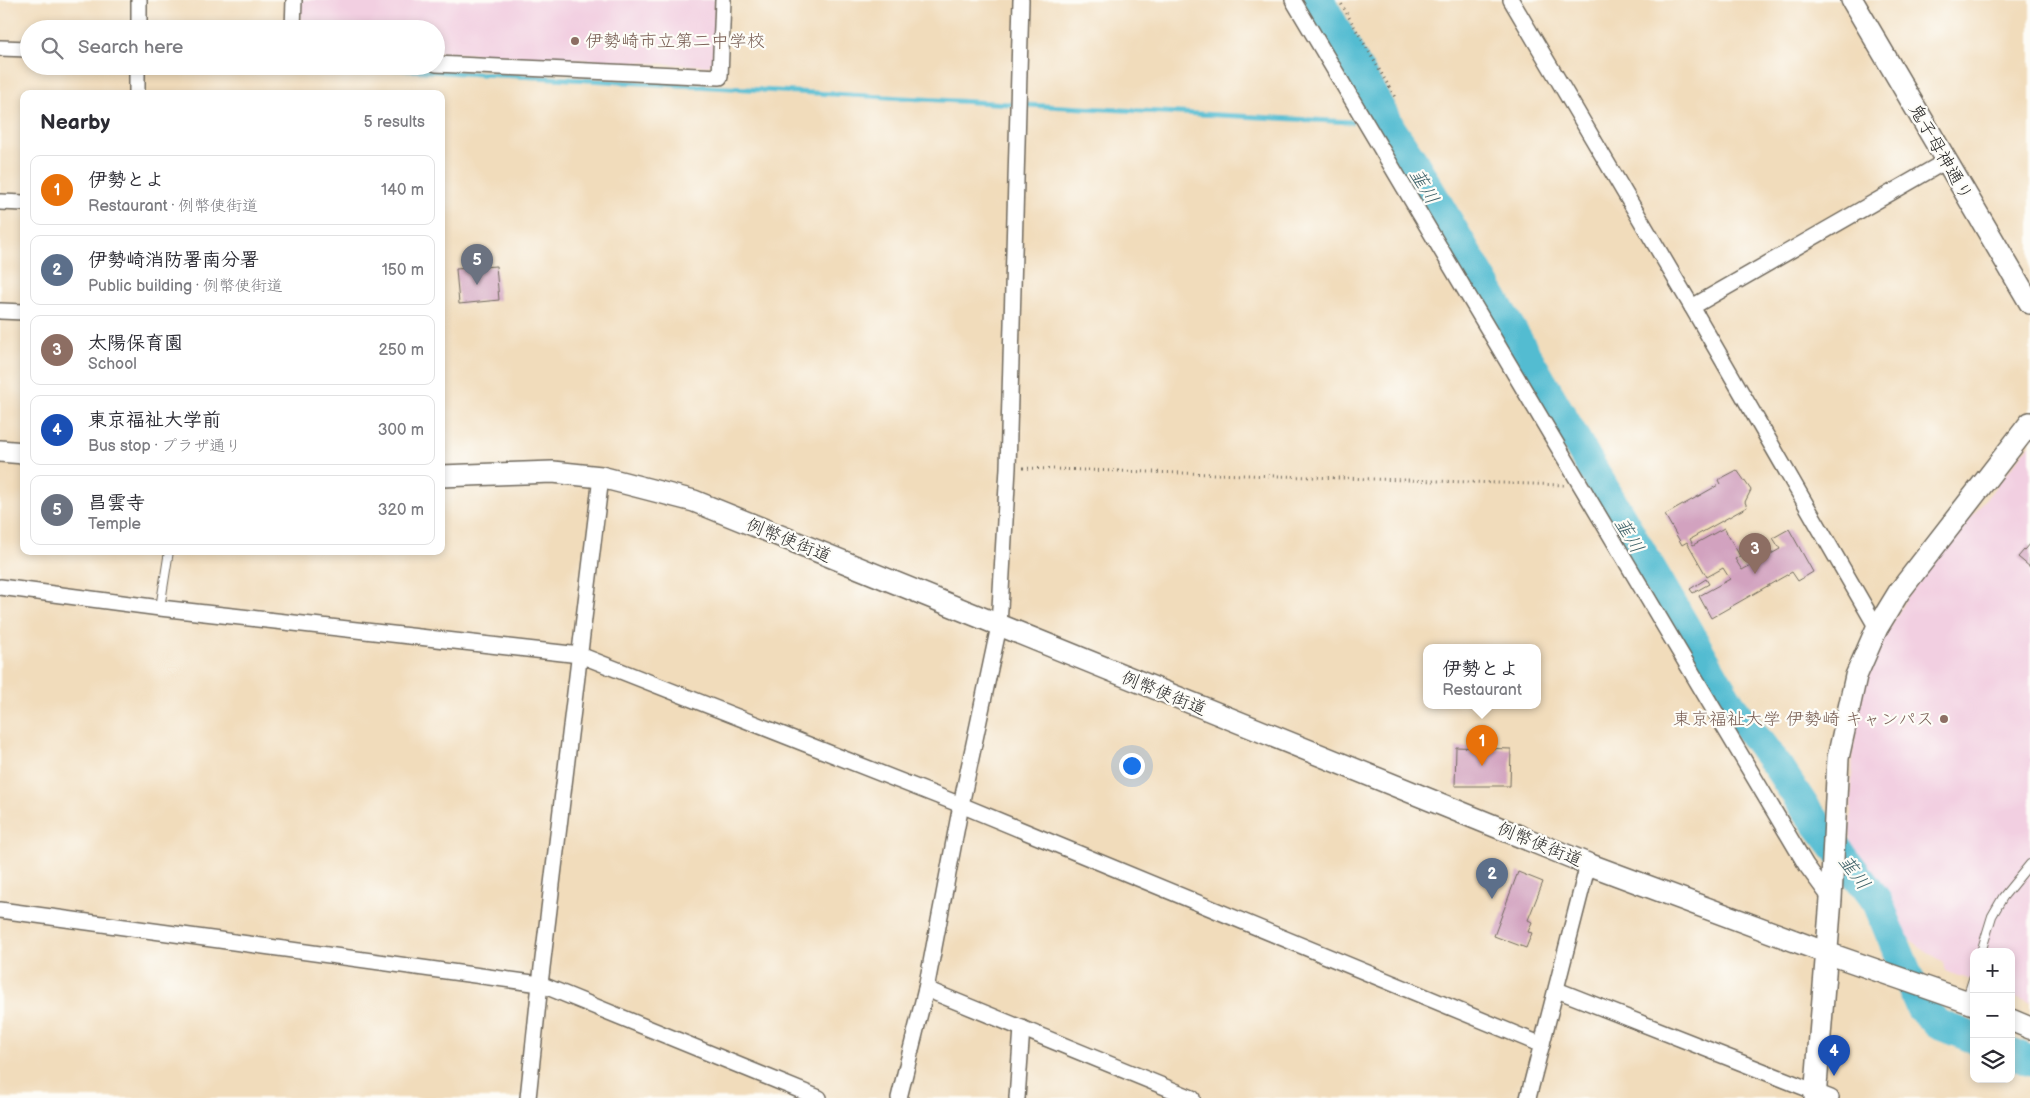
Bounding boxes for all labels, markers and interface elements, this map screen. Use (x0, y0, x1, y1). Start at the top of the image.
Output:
search box (20, 20, 445, 75)
place label: 伊勢崎市立第二中学校 (585, 31, 765, 52)
icon: search (38, 34, 66, 62)
marker: 伊勢崎市立第二中学校 (569, 35, 581, 47)
text: Search here (78, 36, 183, 59)
street label: 鬼子母神通り (1904, 100, 1977, 204)
text: Nearby (40, 110, 110, 135)
text: 5 results (363, 113, 425, 132)
water label: 韮川 (1404, 165, 1443, 209)
text: 伊勢とよ (88, 169, 164, 192)
text: 1 (54, 181, 60, 200)
text: 140 m (381, 181, 424, 200)
text: Restaurant · 例幣使街道 (88, 197, 258, 216)
pin: 5 (461, 244, 493, 285)
text: 伊勢崎消防署南分署 (88, 249, 259, 272)
text: 2 (52, 261, 62, 280)
text: 150 m (382, 261, 424, 280)
text: Public building · 例幣使街道 (88, 277, 283, 296)
text: 太陽保育園 (88, 332, 183, 355)
text: 3 (52, 341, 62, 360)
text: 250 m (378, 341, 424, 360)
text: School (88, 355, 137, 374)
text: 東京福祉大学前 (88, 409, 221, 432)
text: 4 (52, 421, 62, 440)
text: 300 m (378, 421, 424, 440)
text: Bus stop · プラザ通り (88, 437, 241, 456)
text: 昌雲寺 (88, 492, 145, 515)
text: 5 (52, 501, 62, 520)
text: 320 m (378, 501, 424, 520)
street label: 例幣使街道 (743, 514, 834, 567)
water label: 韮川 (1609, 514, 1648, 558)
text: Temple (88, 515, 141, 534)
pin: 3 (1739, 533, 1771, 574)
popup (1423, 644, 1541, 709)
text: 伊勢とよ (1442, 658, 1518, 681)
street label: 例幣使街道 (1118, 667, 1209, 720)
text: Restaurant (1442, 681, 1522, 700)
place label: 東京福祉大学 伊勢崎 キャンパス (1673, 709, 1934, 730)
marker: 東京福祉大学 伊勢崎 キャンパス (1938, 713, 1950, 725)
pin: 1 (1466, 725, 1498, 766)
your location (1119, 753, 1145, 779)
street label: 例幣使街道 (1494, 818, 1585, 871)
water label: 韮川 (1833, 851, 1874, 895)
pin: 2 (1476, 858, 1508, 899)
map controls (1970, 948, 2015, 1083)
button: + (1970, 948, 2015, 993)
button: − (1970, 993, 2015, 1038)
pin: 4 (1818, 1035, 1850, 1076)
button: layers (1970, 1038, 2015, 1083)

